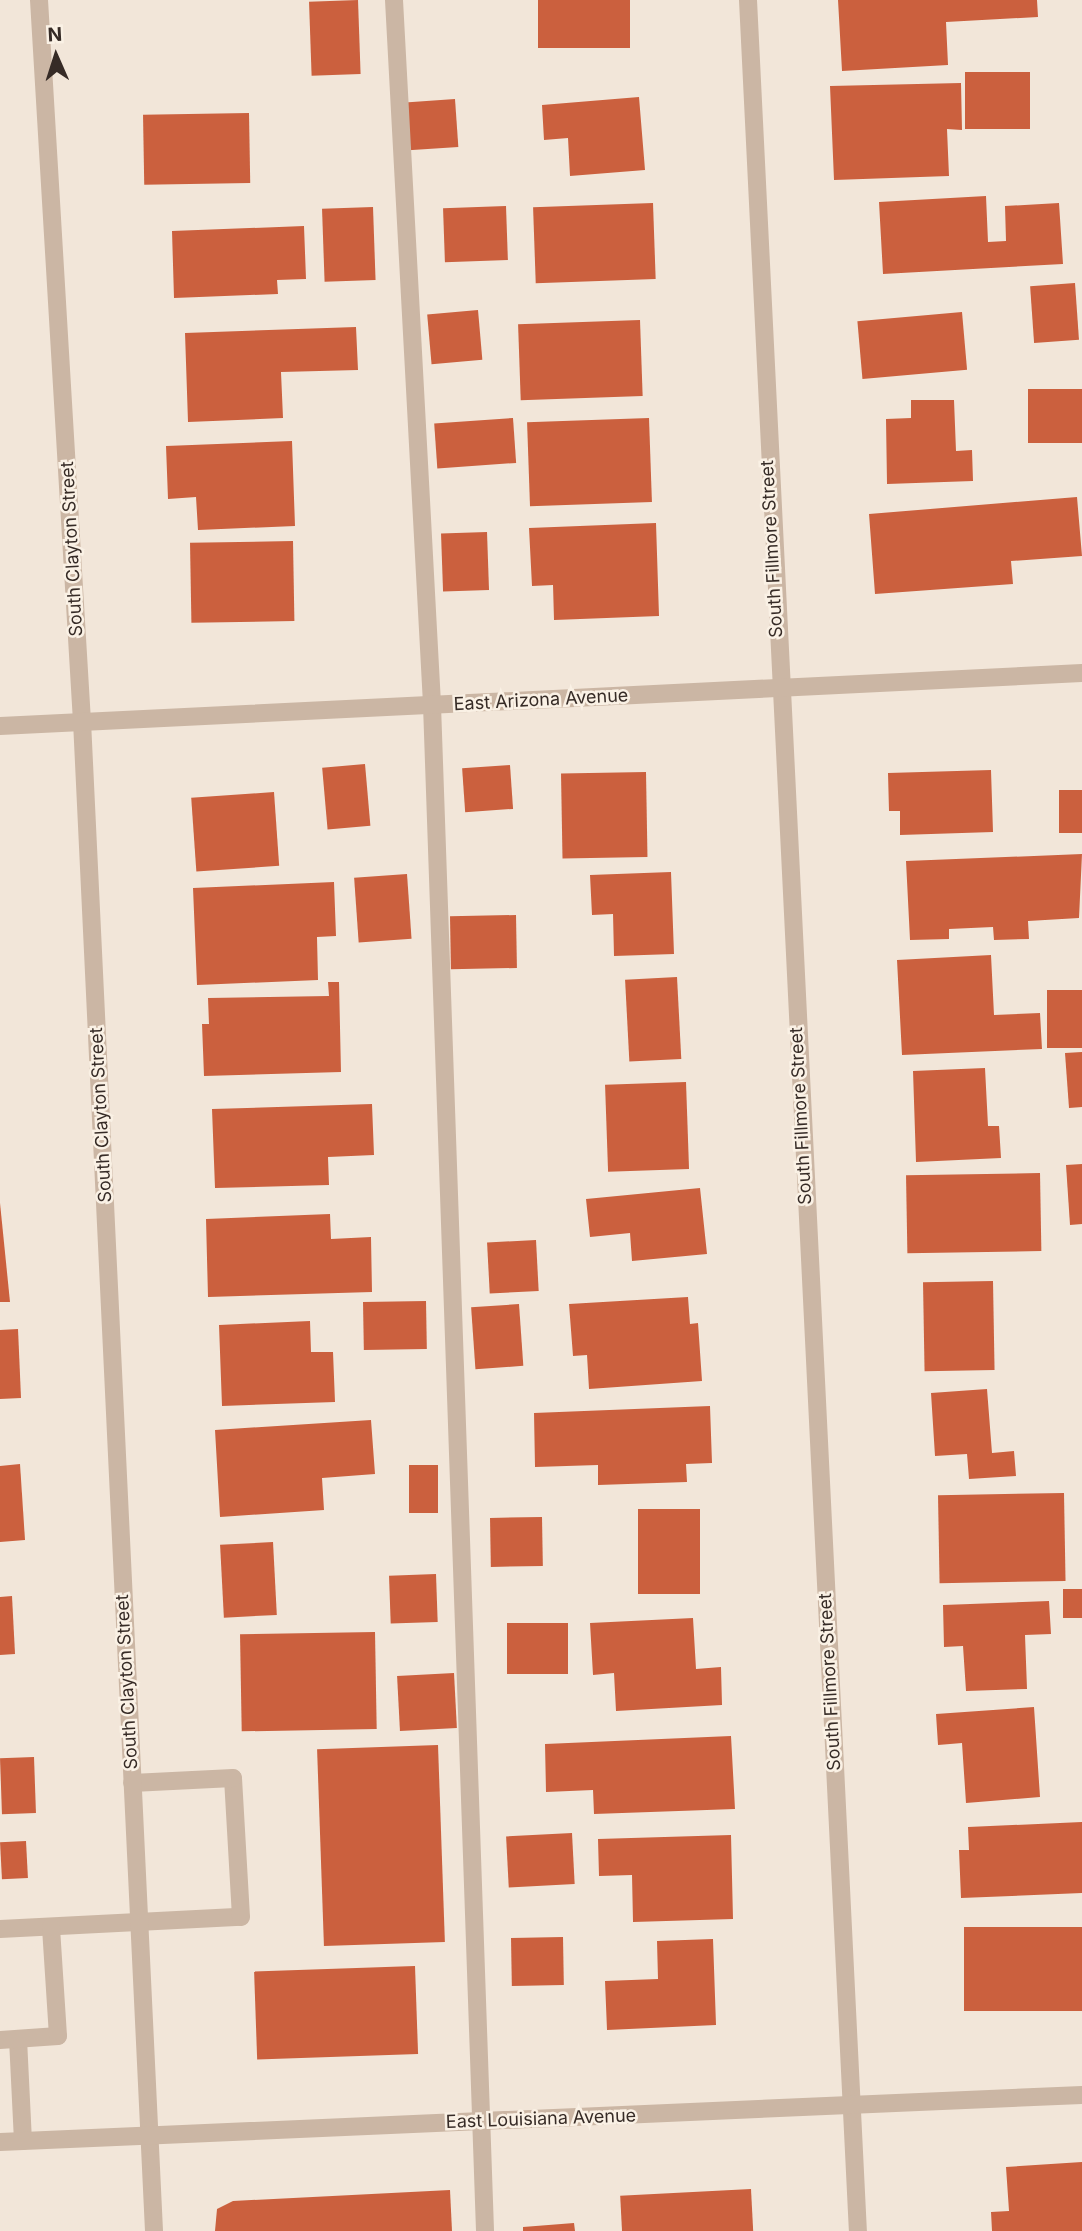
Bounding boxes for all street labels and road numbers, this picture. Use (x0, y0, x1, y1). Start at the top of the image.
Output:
street label: South Fillmore Street (757, 460, 787, 638)
street label: South Clayton Street (57, 461, 87, 637)
street label: East Arizona Avenue (453, 685, 629, 715)
street label: South Clayton Street (86, 1027, 116, 1203)
street label: South Fillmore Street (786, 1027, 816, 1205)
street label: South Fillmore Street (815, 1593, 845, 1771)
street label: South Clayton Street (112, 1594, 142, 1770)
street label: East Louisiana Avenue (446, 2105, 636, 2133)

